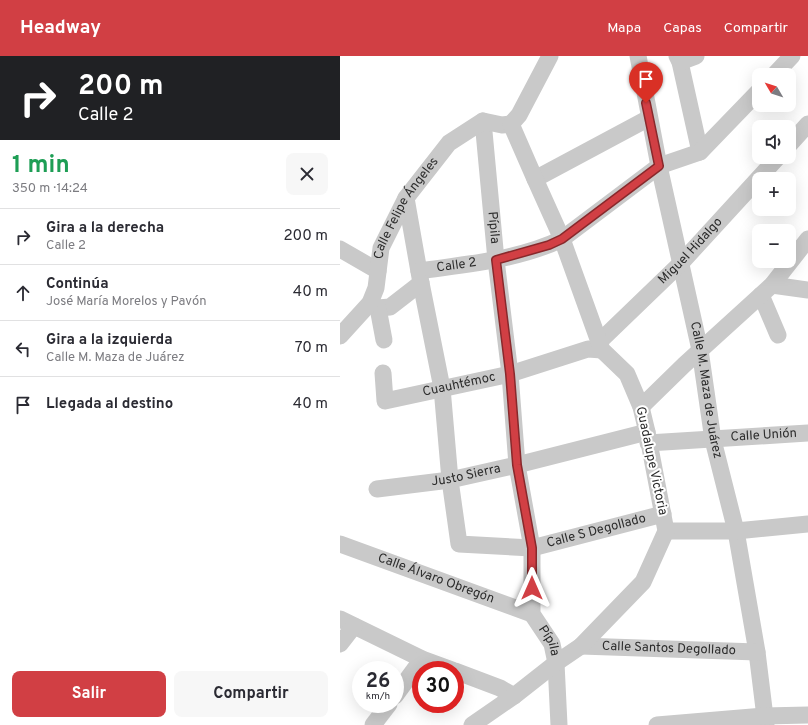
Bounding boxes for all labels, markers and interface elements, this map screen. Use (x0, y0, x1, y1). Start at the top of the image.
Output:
text: Headway (20, 16, 101, 40)
text: Mapa (607, 20, 641, 37)
text: Capas (663, 20, 702, 37)
text: Compartir (724, 20, 788, 37)
pin (629, 62, 663, 103)
icon: arrive (635, 68, 657, 90)
north arrow (752, 68, 796, 112)
map controls (752, 68, 796, 268)
text: 200 m (78, 69, 164, 105)
icon: right (12, 72, 64, 124)
text: Calle 2 (78, 104, 133, 127)
button: sound (752, 120, 796, 164)
text: 1 min (12, 151, 70, 181)
button: close (286, 153, 328, 195)
street label: Calle Felipe Ángeles (372, 154, 443, 260)
button: + (752, 172, 796, 216)
text: 350 m · 14:24 (12, 181, 88, 197)
street label: Pípila (483, 211, 502, 244)
street label: Miguel Hidalgo (655, 215, 726, 288)
text: Gira a la derecha (46, 219, 164, 238)
button: − (752, 224, 796, 268)
icon: right (12, 226, 34, 248)
text: 200 m (283, 227, 328, 246)
text: Calle 2 (46, 238, 86, 254)
street label: Calle 2 (436, 255, 478, 276)
text: Continúa (46, 275, 108, 294)
icon: ahead (12, 282, 34, 304)
text: 40 m (293, 283, 328, 302)
text: José María Morelos y Pavón (46, 294, 206, 310)
street label: Calle M. Maza de Juárez (686, 320, 725, 460)
text: Gira a la izquierda (46, 331, 173, 350)
icon: left (12, 338, 34, 360)
text: 70 m (295, 339, 328, 358)
text: Calle M. Maza de Juárez (46, 350, 185, 366)
street label: Cuauhtémoc (421, 369, 497, 401)
icon: arrive (12, 394, 34, 416)
text: Llegada al destino (46, 395, 173, 414)
text: 40 m (293, 395, 328, 414)
street label: Guadalupe Victoria (632, 405, 670, 517)
street label: Calle Unión (730, 426, 797, 446)
street label: Justo Sierra (430, 461, 502, 490)
street label: Calle S Degollado (545, 511, 648, 552)
street label: Calle Álvaro Obregón (375, 550, 496, 608)
position arrow (511, 567, 553, 609)
street label: Pípila (534, 623, 562, 657)
street label: Calle Santos Degollado (602, 639, 736, 659)
speed limit sign: 30 (412, 661, 464, 713)
text: 26 (366, 669, 390, 695)
button: Salir (12, 671, 166, 717)
button: Compartir (174, 671, 328, 717)
text: km/h (366, 690, 390, 703)

